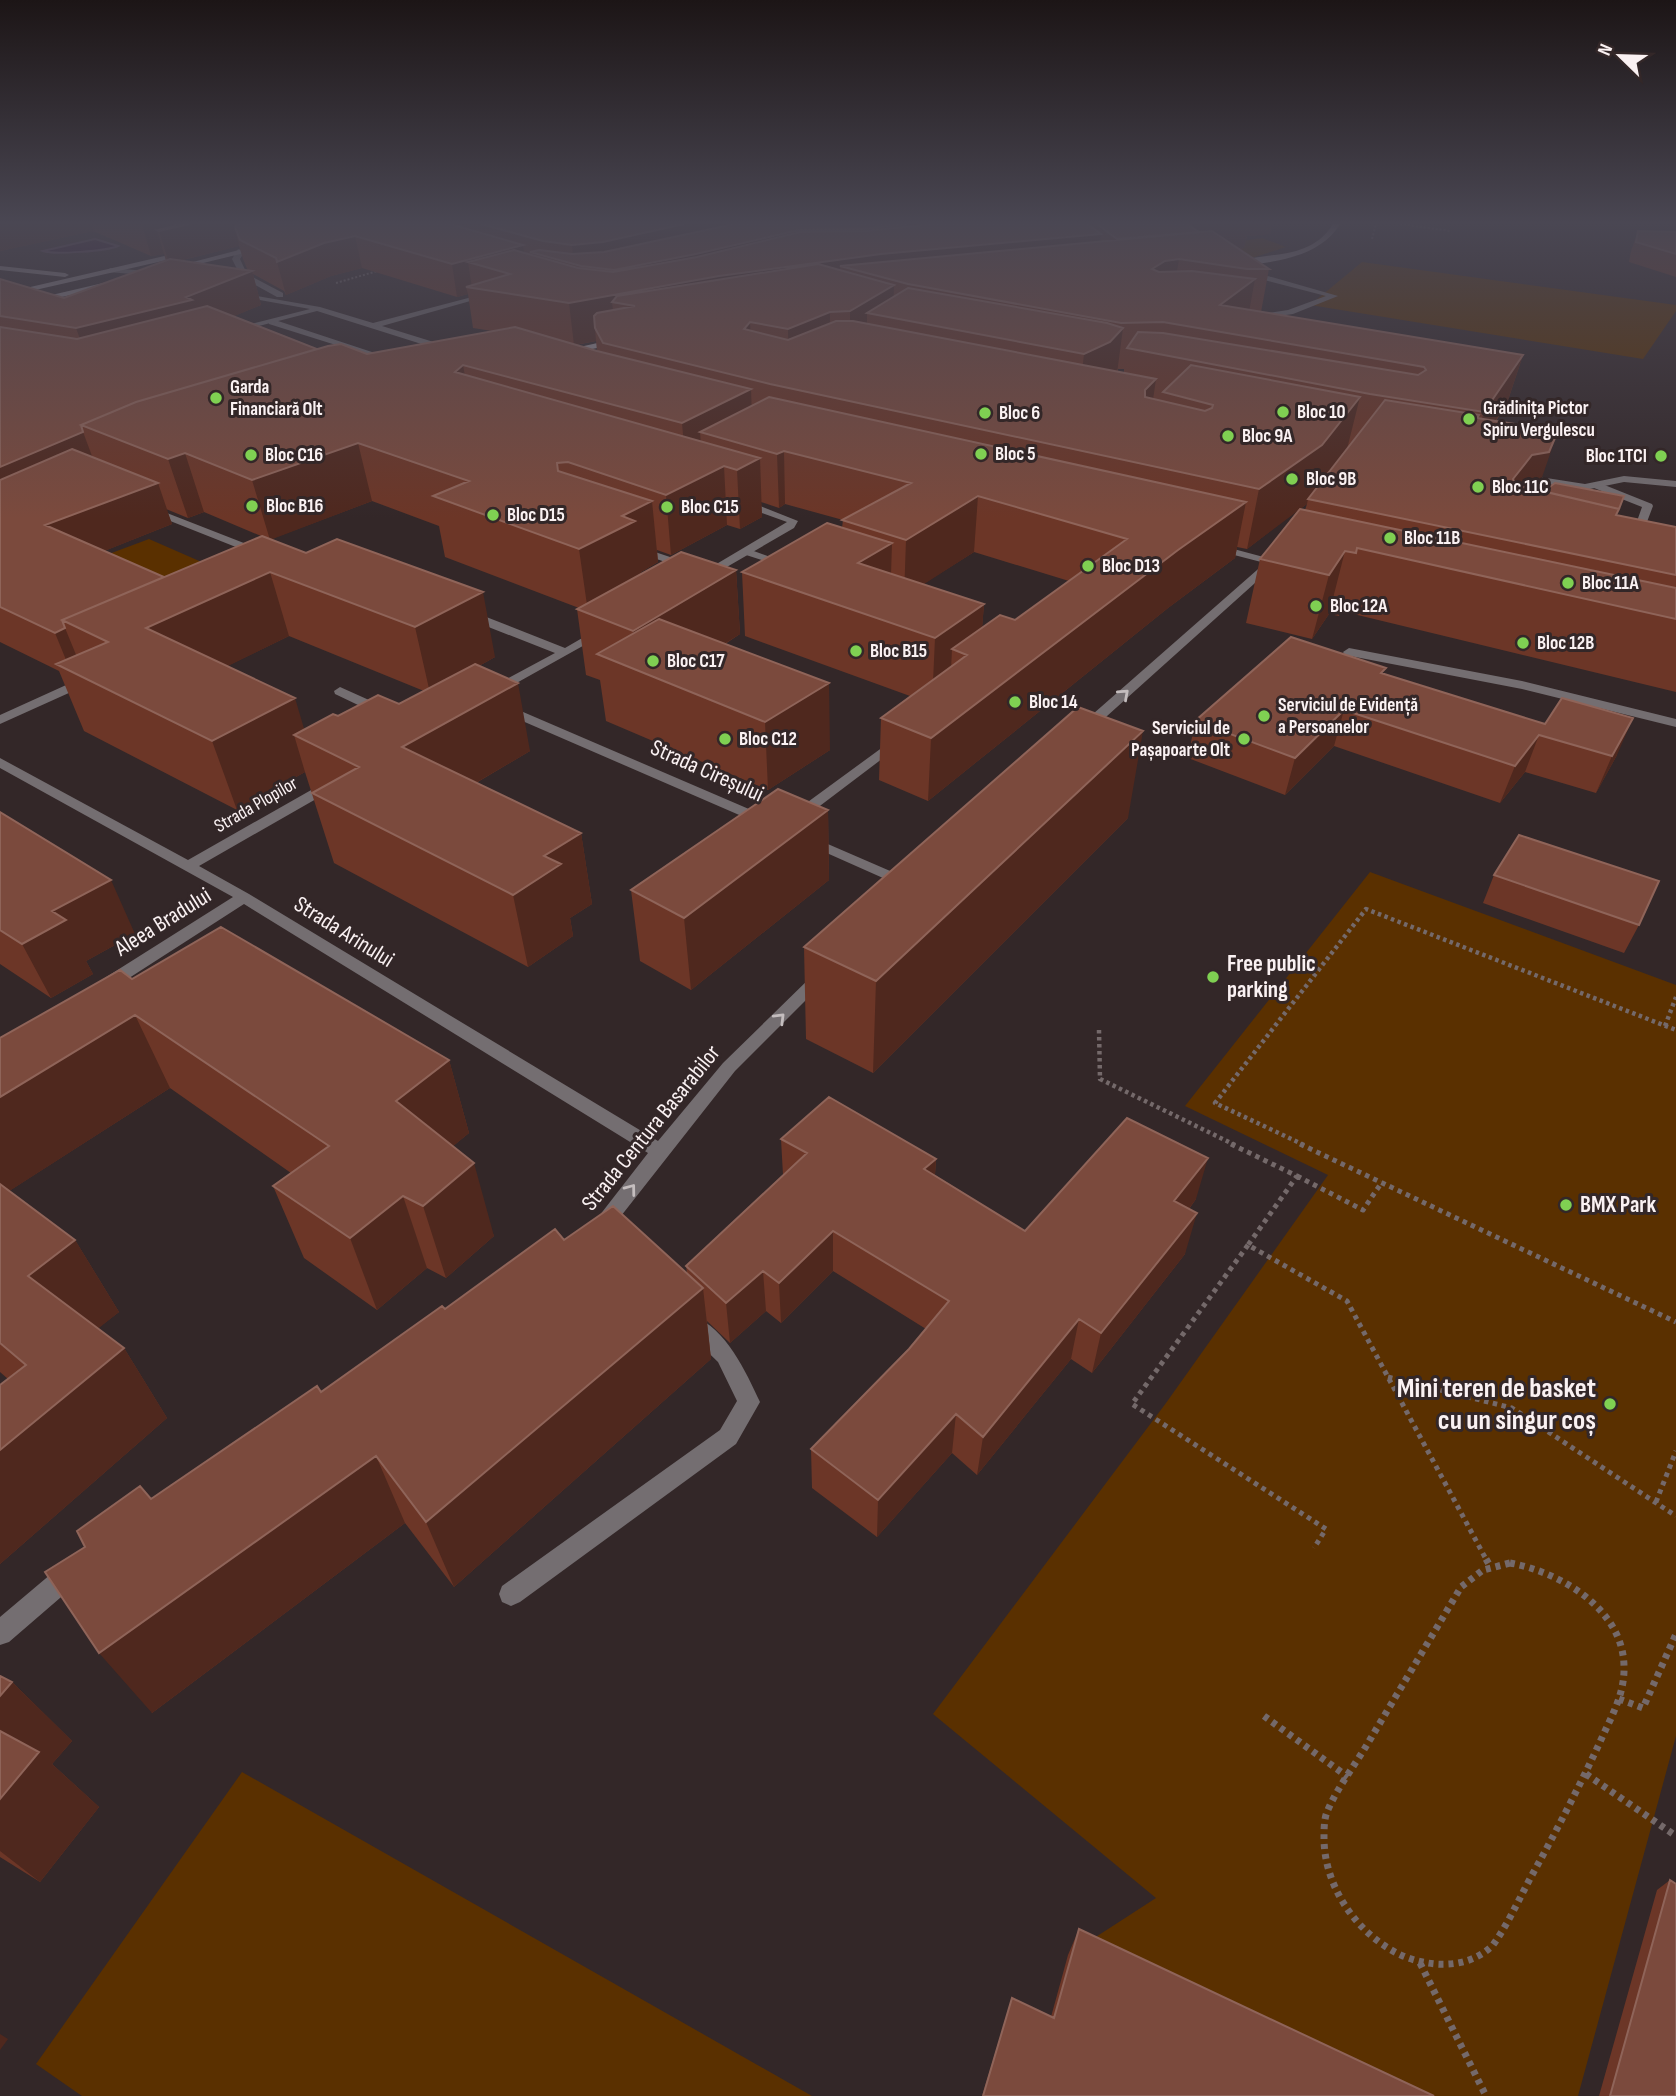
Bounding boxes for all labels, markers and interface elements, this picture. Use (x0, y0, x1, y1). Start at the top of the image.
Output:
north arrow (1585, 21, 1655, 91)
text: N (1593, 41, 1618, 59)
place label: Garda Financiară Olt (230, 376, 323, 421)
marker: Garda Financiară Olt (208, 390, 224, 406)
place label: Grădinița Pictor Spiru Vergulescu (1483, 397, 1595, 442)
place label: Bloc 10 (1297, 401, 1346, 424)
place label: Bloc 6 (999, 402, 1040, 425)
marker: Bloc 10 (1275, 404, 1291, 420)
marker: Bloc 6 (977, 405, 993, 421)
marker: Grădinița Pictor Spiru Vergulescu (1461, 411, 1477, 427)
place label: Bloc 9A (1242, 425, 1293, 448)
marker: Bloc 9A (1220, 428, 1236, 444)
place label: Bloc 5 (995, 443, 1036, 466)
place label: Bloc C16 (265, 444, 323, 467)
place label: Bloc 1TCI (1586, 445, 1647, 468)
marker: Bloc 5 (973, 446, 989, 462)
marker: Bloc C16 (243, 447, 259, 463)
marker: Bloc 1TCI (1653, 448, 1669, 464)
place label: Bloc 9B (1306, 468, 1356, 491)
marker: Bloc 9B (1284, 471, 1300, 487)
place label: Bloc 11C (1492, 476, 1549, 499)
marker: Bloc 11C (1470, 479, 1486, 495)
place label: Bloc B16 (266, 495, 324, 518)
place label: Bloc C15 (681, 496, 739, 519)
marker: Bloc B16 (244, 498, 260, 514)
marker: Bloc C15 (659, 499, 675, 515)
place label: Bloc D15 (507, 504, 565, 527)
marker: Bloc D15 (485, 507, 501, 523)
place label: Bloc 11B (1404, 527, 1460, 550)
marker: Bloc 11B (1382, 530, 1398, 546)
place label: Bloc D13 (1102, 555, 1160, 578)
marker: Bloc D13 (1080, 558, 1096, 574)
place label: Bloc 11A (1582, 572, 1639, 595)
marker: Bloc 11A (1560, 575, 1576, 591)
place label: Bloc 12A (1330, 595, 1388, 618)
marker: Bloc 12A (1308, 598, 1324, 614)
place label: Bloc 12B (1537, 632, 1594, 655)
marker: Bloc 12B (1515, 635, 1531, 651)
place label: Bloc B15 (870, 640, 927, 663)
marker: Bloc B15 (848, 643, 864, 659)
place label: Bloc C17 (667, 650, 725, 673)
marker: Bloc C17 (645, 653, 661, 669)
one-way arrow (1116, 690, 1129, 702)
place label: Bloc 14 (1029, 691, 1078, 714)
marker: Bloc 14 (1007, 694, 1023, 710)
place label: Serviciul de Evidență a Persoanelor (1278, 694, 1418, 739)
marker: Serviciul de Evidență a Persoanelor (1256, 708, 1272, 724)
place label: Serviciul de Pașapoarte Olt (1131, 717, 1230, 762)
place label: Bloc C12 (739, 728, 797, 751)
marker: Bloc C12 (717, 731, 733, 747)
marker: Serviciul de Pașapoarte Olt (1236, 731, 1252, 747)
street label: Strada Cireșului (646, 734, 768, 808)
street label: Strada Plopilor (210, 772, 302, 838)
street label: Aleea Bradului (109, 881, 216, 963)
street label: Strada Arinului (289, 890, 399, 974)
place label: Free public parking (1227, 950, 1316, 1004)
marker: Free public parking (1205, 969, 1221, 985)
one-way arrow (772, 1013, 785, 1026)
street label: Strada Centura Basarabilor (576, 1039, 727, 1217)
one-way arrow (622, 1184, 635, 1197)
place label: BMX Park (1580, 1191, 1656, 1219)
marker: BMX Park (1558, 1197, 1574, 1213)
place label: Mini teren de basket cu un singur coș (1397, 1372, 1596, 1437)
marker: Mini teren de basket cu un singur coș (1602, 1396, 1618, 1412)

